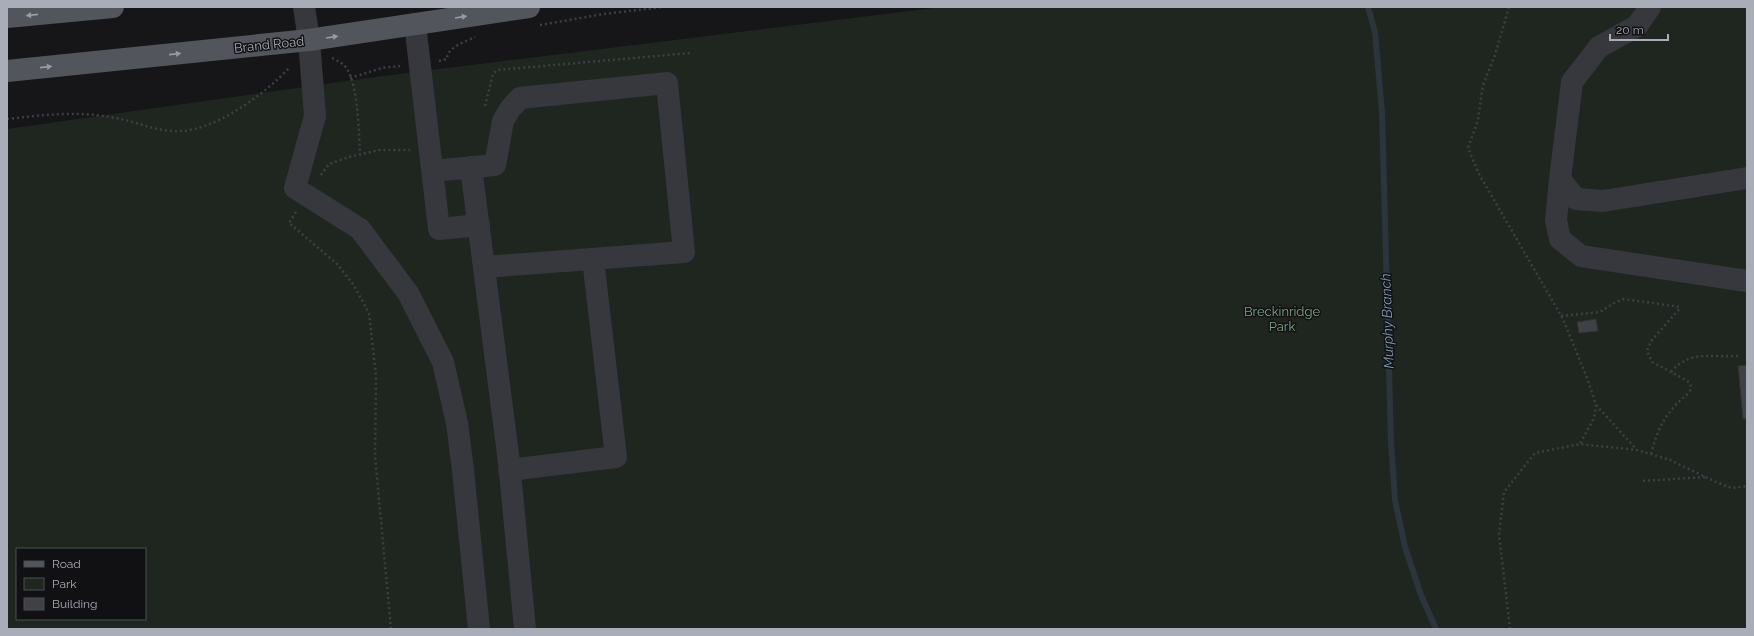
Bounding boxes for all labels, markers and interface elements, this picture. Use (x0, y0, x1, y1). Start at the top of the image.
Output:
one-way arrow (26, 12, 38, 18)
one-way arrow (455, 14, 467, 20)
scale bar (1610, 16, 1668, 42)
text: 20 m (1616, 23, 1644, 37)
street label: Brand Road (233, 33, 305, 56)
one-way arrow (326, 33, 338, 39)
one-way arrow (169, 50, 181, 57)
one-way arrow (40, 63, 52, 70)
water label: Murphy Branch (1377, 273, 1397, 369)
park label: Breckinridge Park (1244, 304, 1320, 334)
legend (16, 548, 146, 620)
text: Road (52, 557, 81, 571)
text: Park (52, 577, 77, 591)
text: Building (52, 597, 98, 611)

